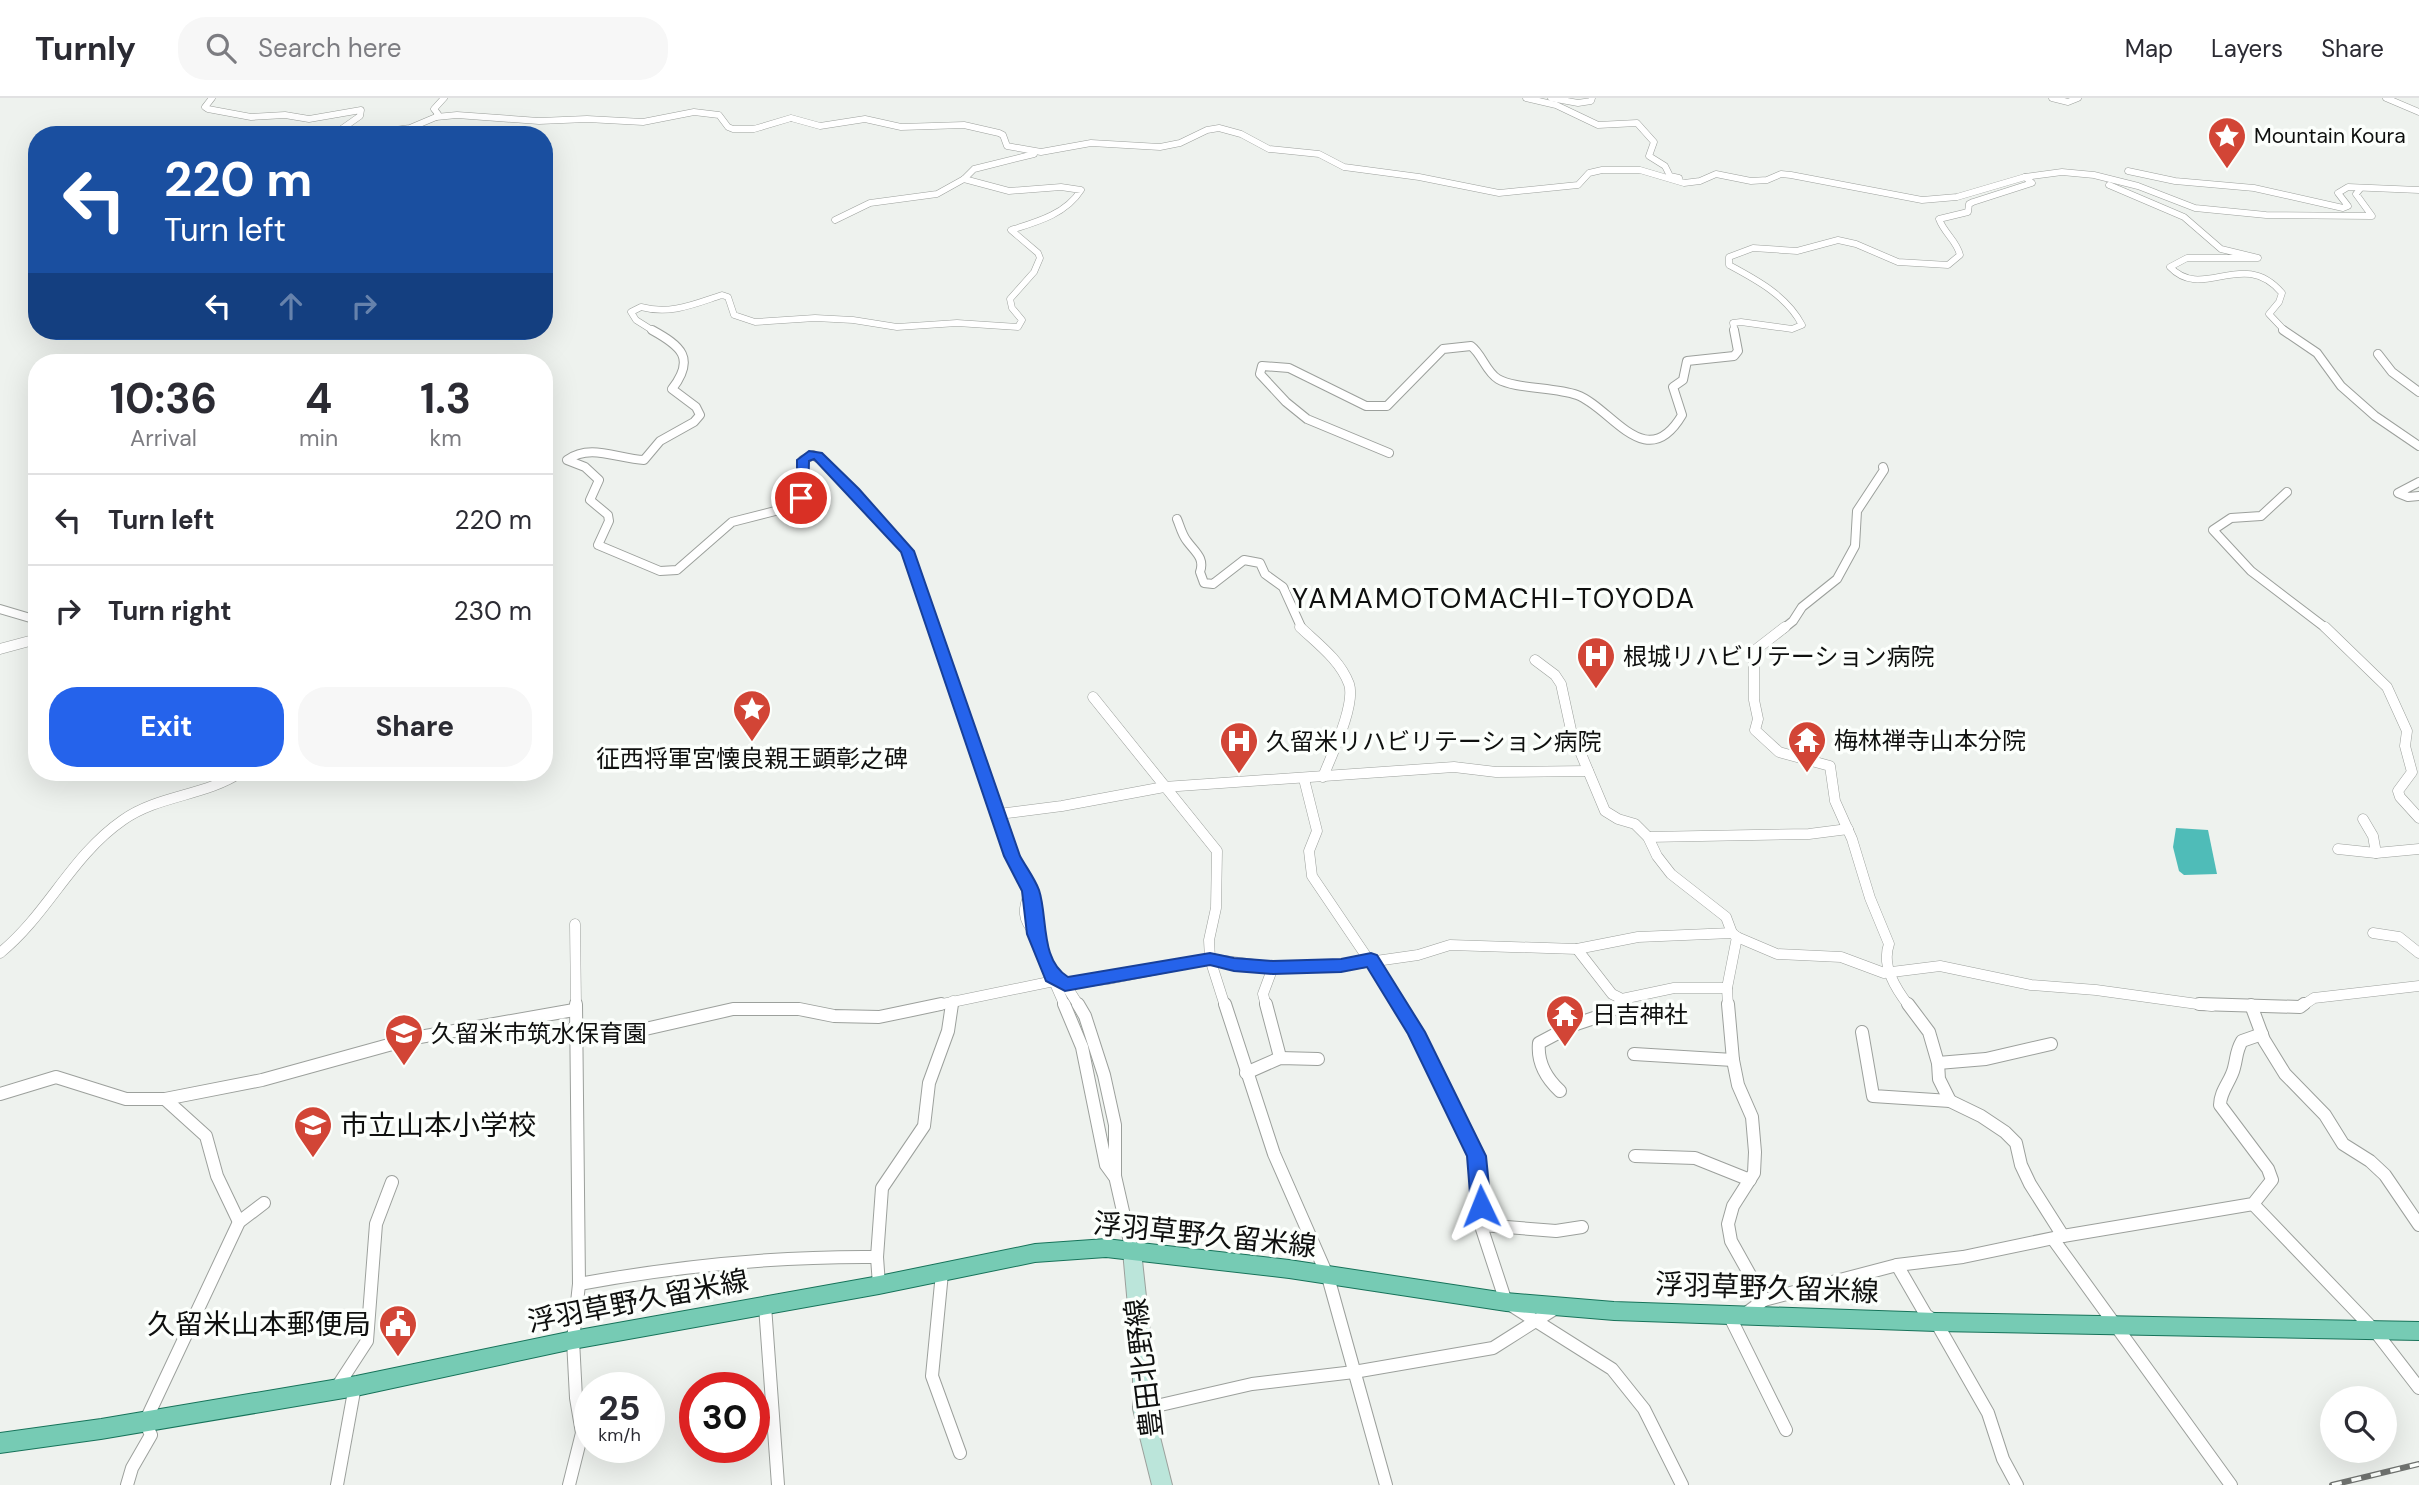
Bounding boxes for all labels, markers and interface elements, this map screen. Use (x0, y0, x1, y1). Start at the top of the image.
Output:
search box (178, 17, 668, 80)
text: Turnly (35, 27, 136, 70)
icon: search (202, 29, 240, 67)
text: Search here (258, 31, 401, 65)
text: Map (2125, 33, 2173, 64)
text: Layers (2211, 33, 2283, 64)
text: Share (2321, 33, 2384, 64)
place icon: Mountain Koura (2206, 115, 2248, 170)
place label: Mountain Koura (2254, 122, 2406, 150)
text: 220 m (164, 147, 312, 211)
icon: left (49, 154, 140, 245)
text: Turn left (164, 209, 286, 251)
icon: left (199, 287, 237, 325)
icon: ahead (272, 287, 310, 325)
icon: right (345, 287, 383, 325)
text: 10:36 (110, 371, 217, 426)
text: 4 (305, 371, 332, 426)
text: 1.3 (420, 371, 471, 426)
text: Arrival (130, 423, 197, 453)
text: min (299, 423, 338, 453)
text: km (430, 423, 462, 453)
pin (771, 468, 831, 528)
icon: arrive (782, 479, 820, 517)
icon: left (49, 501, 87, 539)
text: Turn left (108, 503, 215, 537)
text: 220 m (454, 503, 532, 537)
district label: YAMAMOTOMACHI-TOYODA (1292, 580, 1696, 617)
icon: right (49, 592, 87, 630)
text: Turn right (108, 594, 232, 628)
text: 230 m (454, 594, 532, 628)
hospital icon: 根城リハビリテーション病院 (1575, 635, 1617, 690)
place label: 根城リハビリテーション病院 (1623, 641, 1935, 672)
button: Exit (49, 687, 284, 767)
button: Share (298, 687, 532, 767)
place icon: 征西将軍宮懐良親王顕彰之碑 (731, 688, 773, 743)
temple icon: 梅林禅寺山本分院 (1786, 719, 1828, 774)
hospital icon: 久留米リハビリテーション病院 (1218, 720, 1260, 775)
place label: 梅林禅寺山本分院 (1834, 725, 2026, 756)
place label: 久留米リハビリテーション病院 (1266, 726, 1602, 757)
place label: 征西将軍宮懐良親王顕彰之碑 (596, 743, 908, 774)
temple icon: 日吉神社 (1544, 993, 1586, 1048)
place label: 日吉神社 (1592, 999, 1688, 1030)
school or university icon: 久留米市筑水保育園 (383, 1012, 425, 1067)
place label: 久留米市筑水保育園 (431, 1018, 647, 1049)
school or university icon: 市立山本小学校 (292, 1104, 334, 1159)
place label: 市立山本小学校 (340, 1107, 536, 1144)
position arrow (1444, 1169, 1518, 1243)
street label: 浮羽草野久留米線 (1092, 1205, 1318, 1265)
street label: 浮羽草野久留米線 (525, 1261, 751, 1341)
street label: 浮羽草野久留米線 (1654, 1266, 1880, 1310)
street label: 豊田北野線 (1117, 1296, 1171, 1440)
public building icon: 久留米山本郵便局 (377, 1303, 419, 1358)
place label: 久留米山本郵便局 (147, 1306, 371, 1343)
speed limit sign: 30 (679, 1372, 770, 1463)
text: 25 (599, 1385, 640, 1431)
map controls (2320, 1386, 2397, 1463)
button: search (2320, 1386, 2397, 1463)
text: km/h (598, 1423, 641, 1447)

